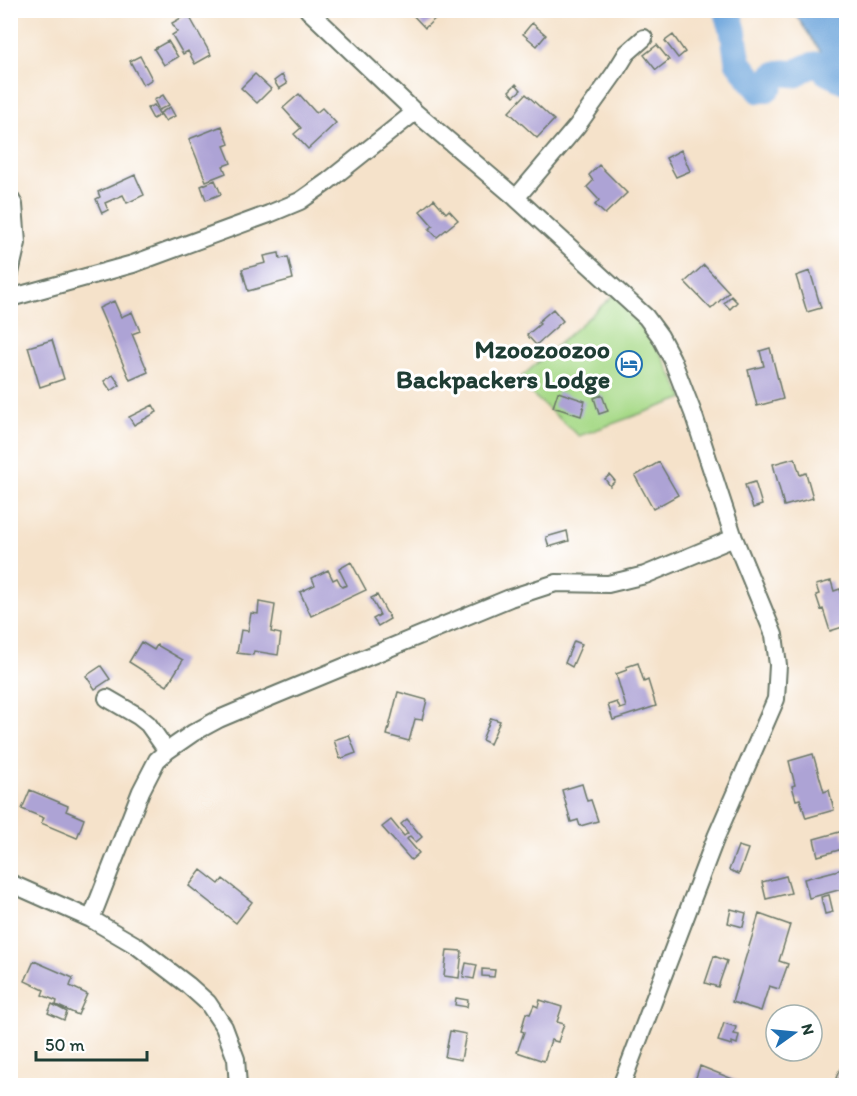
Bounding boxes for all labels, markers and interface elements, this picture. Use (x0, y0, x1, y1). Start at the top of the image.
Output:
place label: Mzoozoozoo Backpackers Lodge (396, 333, 610, 395)
hotel icon: Mzoozoozoo Backpackers Lodge (614, 349, 644, 379)
north arrow (764, 1003, 824, 1063)
text: N (797, 1022, 819, 1037)
scale bar (36, 1024, 147, 1062)
text: 50 m (45, 1034, 85, 1056)

